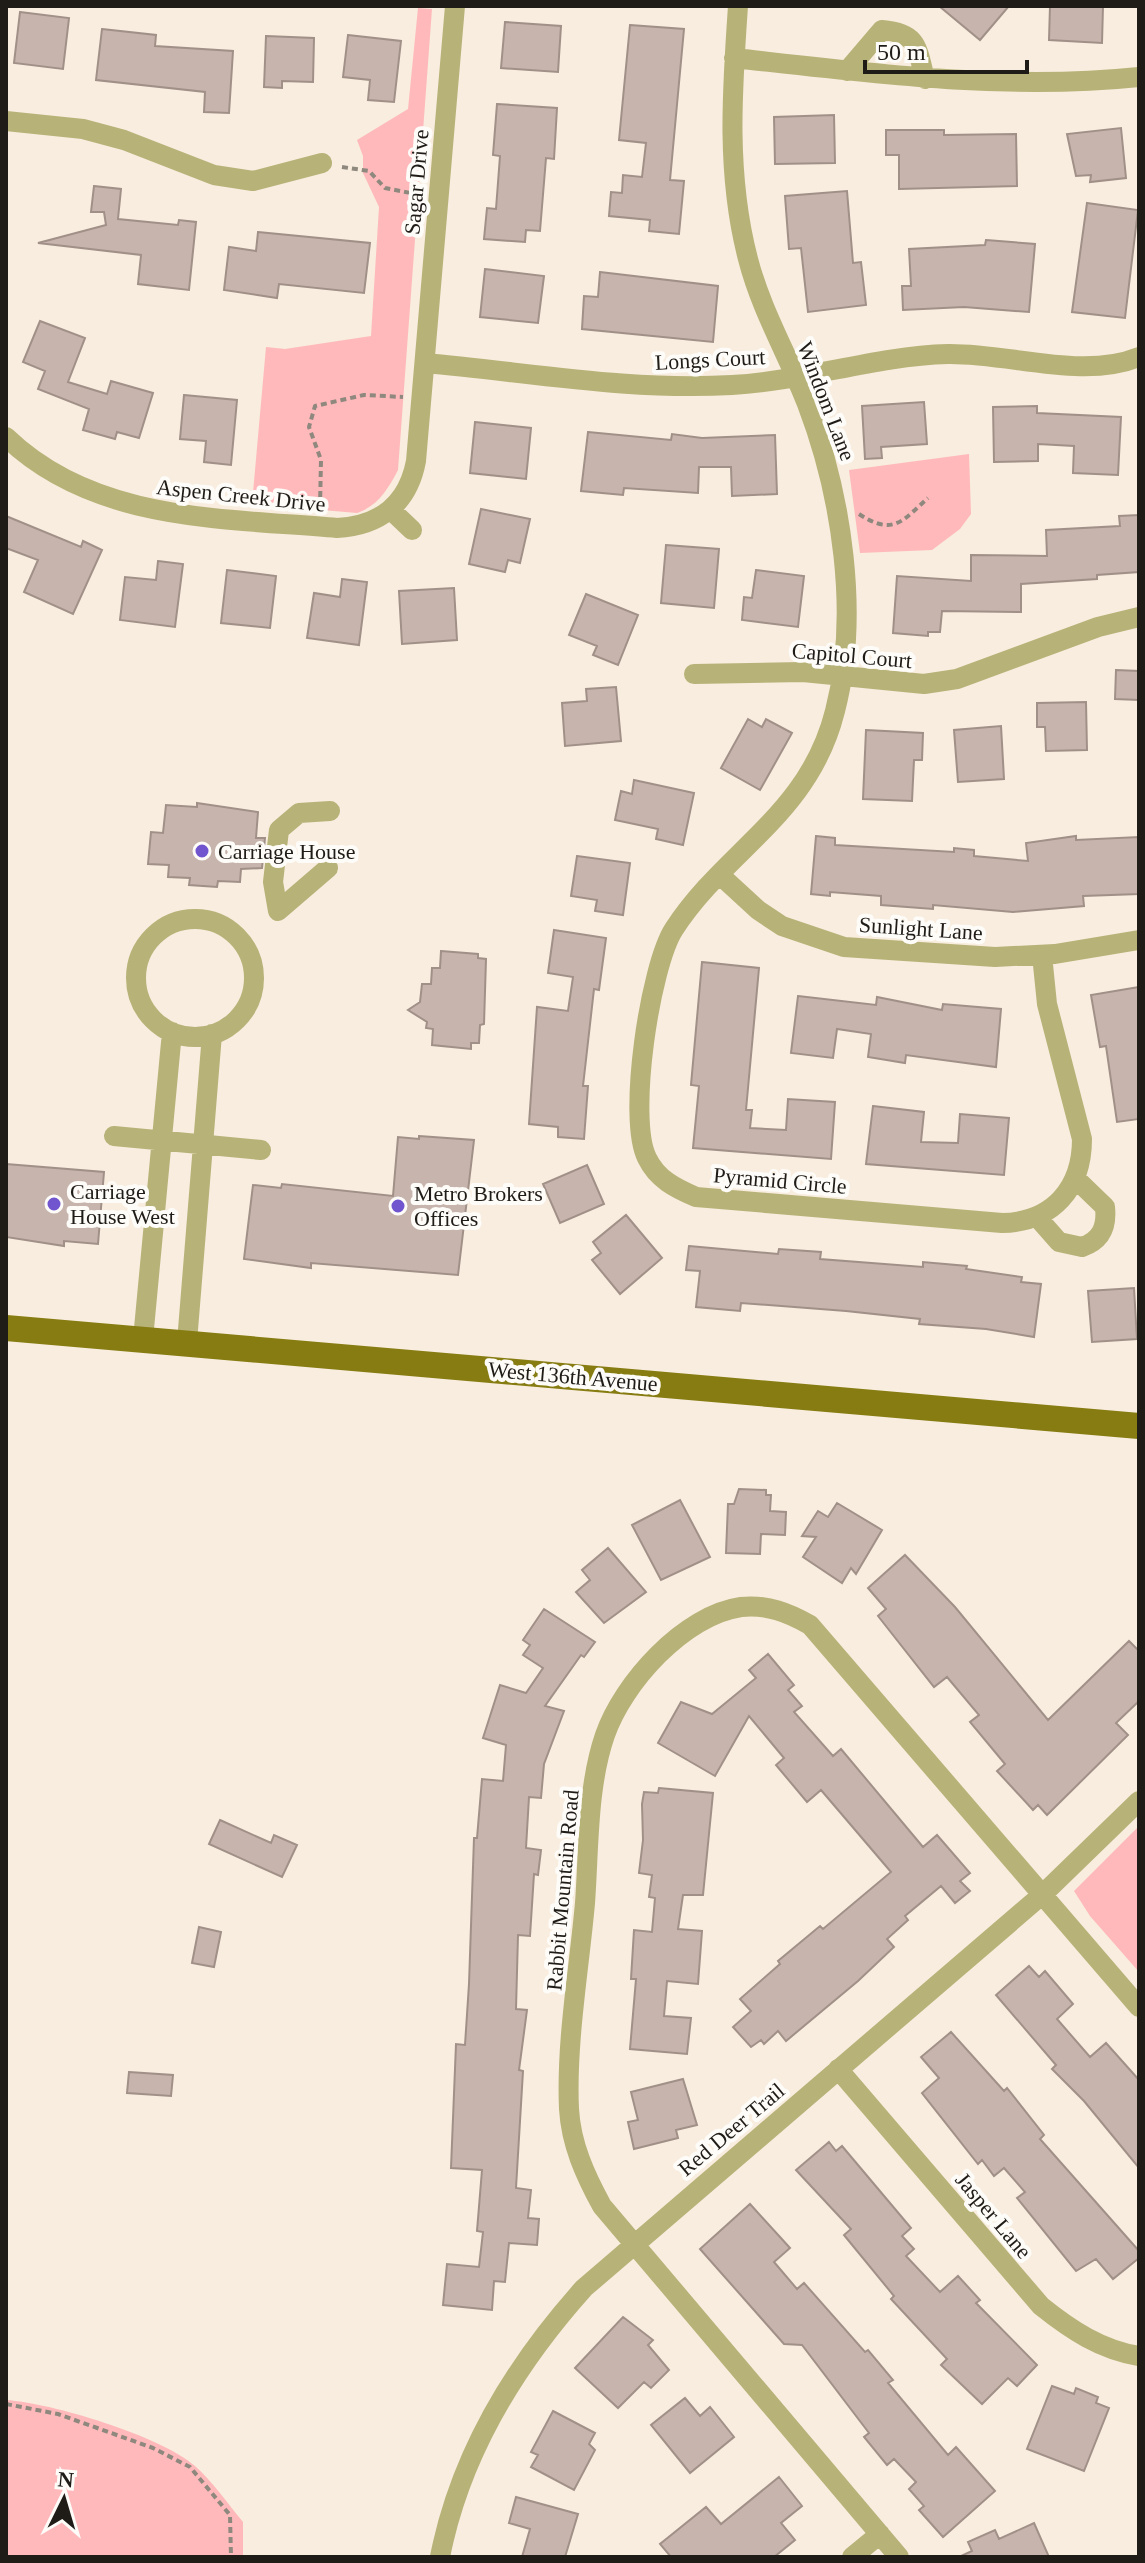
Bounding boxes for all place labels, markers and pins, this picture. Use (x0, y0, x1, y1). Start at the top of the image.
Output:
place label: Carriage House (218, 839, 355, 864)
marker: Carriage House (193, 842, 211, 860)
place label: Carriage House West (70, 1179, 175, 1229)
place label: Metro Brokers Offices (414, 1181, 543, 1231)
marker: Carriage House West (45, 1195, 63, 1213)
marker: Metro Brokers Offices (389, 1197, 407, 1215)

